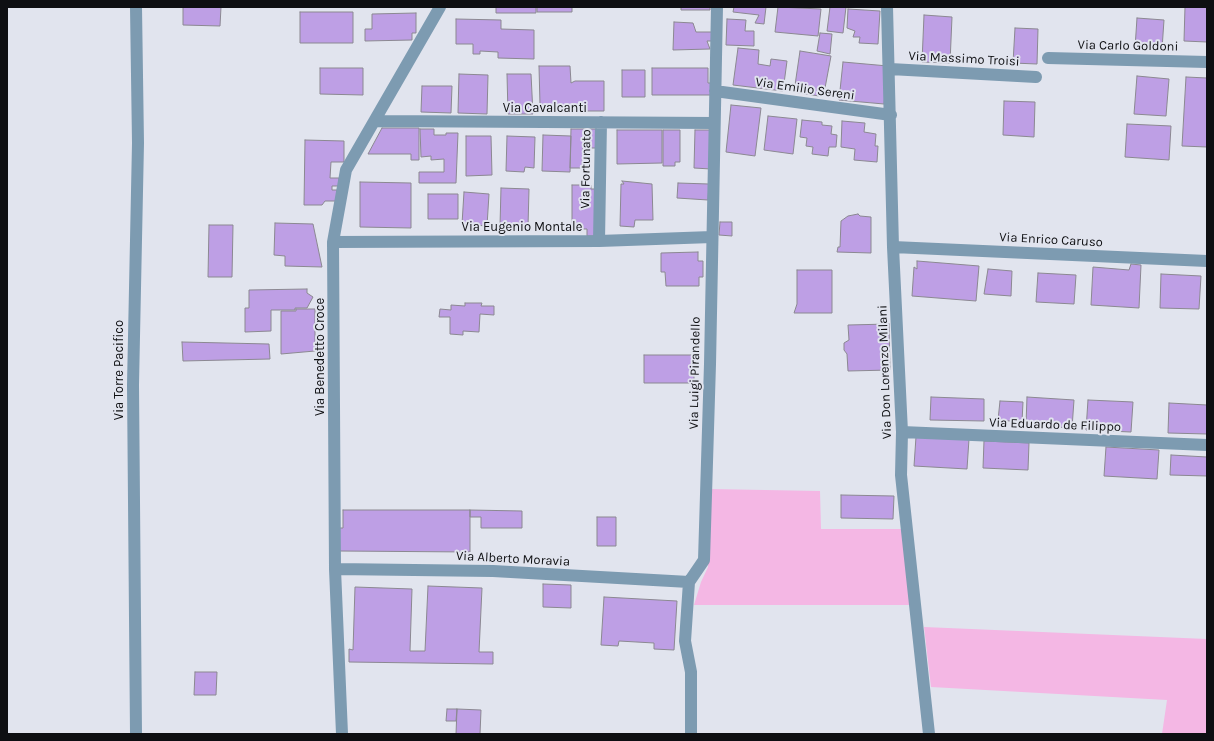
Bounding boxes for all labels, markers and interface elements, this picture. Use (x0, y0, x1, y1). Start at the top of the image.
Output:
street label: Via Carlo Goldoni (1078, 37, 1178, 55)
street label: Via Massimo Troisi (908, 48, 1020, 70)
street label: Via Emilio Sereni (754, 74, 856, 104)
street label: Via Cavalcanti (503, 100, 587, 116)
street label: Via Fortunato (578, 129, 594, 209)
street label: Via Eugenio Montale (462, 219, 582, 235)
street label: Via Enrico Caruso (999, 229, 1103, 251)
street label: Via Benedetto Croce (312, 298, 328, 416)
street label: Via Don Lorenzo Milani (875, 305, 895, 439)
street label: Via Luigi Pirandello (686, 316, 704, 430)
street label: Via Torre Pacifico (111, 320, 127, 420)
street label: Via Eduardo de Filippo (989, 415, 1121, 435)
street label: Via Alberto Moravia (456, 548, 570, 570)

